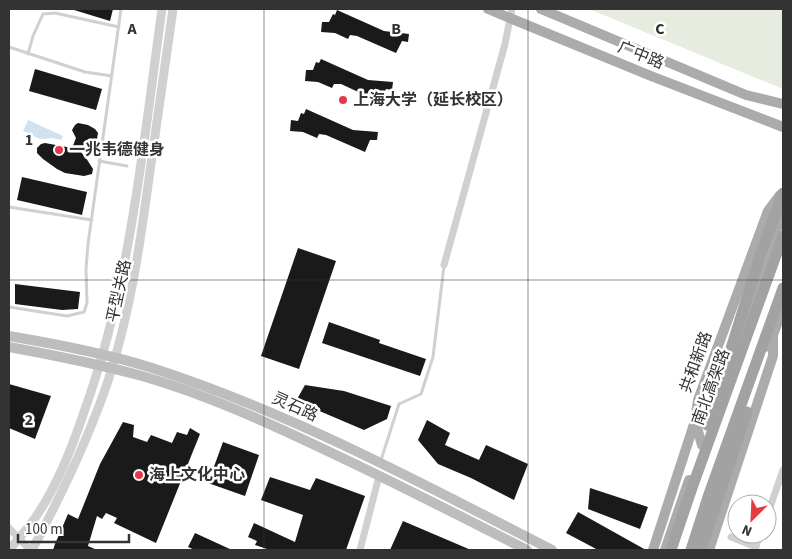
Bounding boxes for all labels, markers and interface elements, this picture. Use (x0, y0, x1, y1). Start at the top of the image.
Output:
text: A (126, 18, 137, 40)
text: B (391, 18, 401, 40)
text: C (655, 18, 665, 40)
street label: 广中路 (615, 36, 667, 74)
place label: 上海大学（延长校区） (353, 89, 513, 111)
marker: 上海大学（延长校区） (337, 94, 349, 106)
text: 1 (25, 129, 33, 151)
place label: 一兆韦德健身 (69, 139, 165, 161)
marker: 一兆韦德健身 (53, 144, 65, 156)
street label: 平型关路 (102, 257, 136, 325)
street label: 共和新路 (675, 328, 717, 396)
street label: 南北高架路 (687, 346, 735, 428)
street label: 灵石路 (269, 387, 321, 427)
text: 2 (25, 409, 33, 431)
place label: 海上文化中心 (149, 464, 245, 486)
marker: 海上文化中心 (133, 469, 145, 481)
north arrow (727, 494, 777, 544)
scale bar (18, 512, 129, 544)
text: 100 m (25, 519, 63, 540)
text: N (739, 519, 755, 541)

